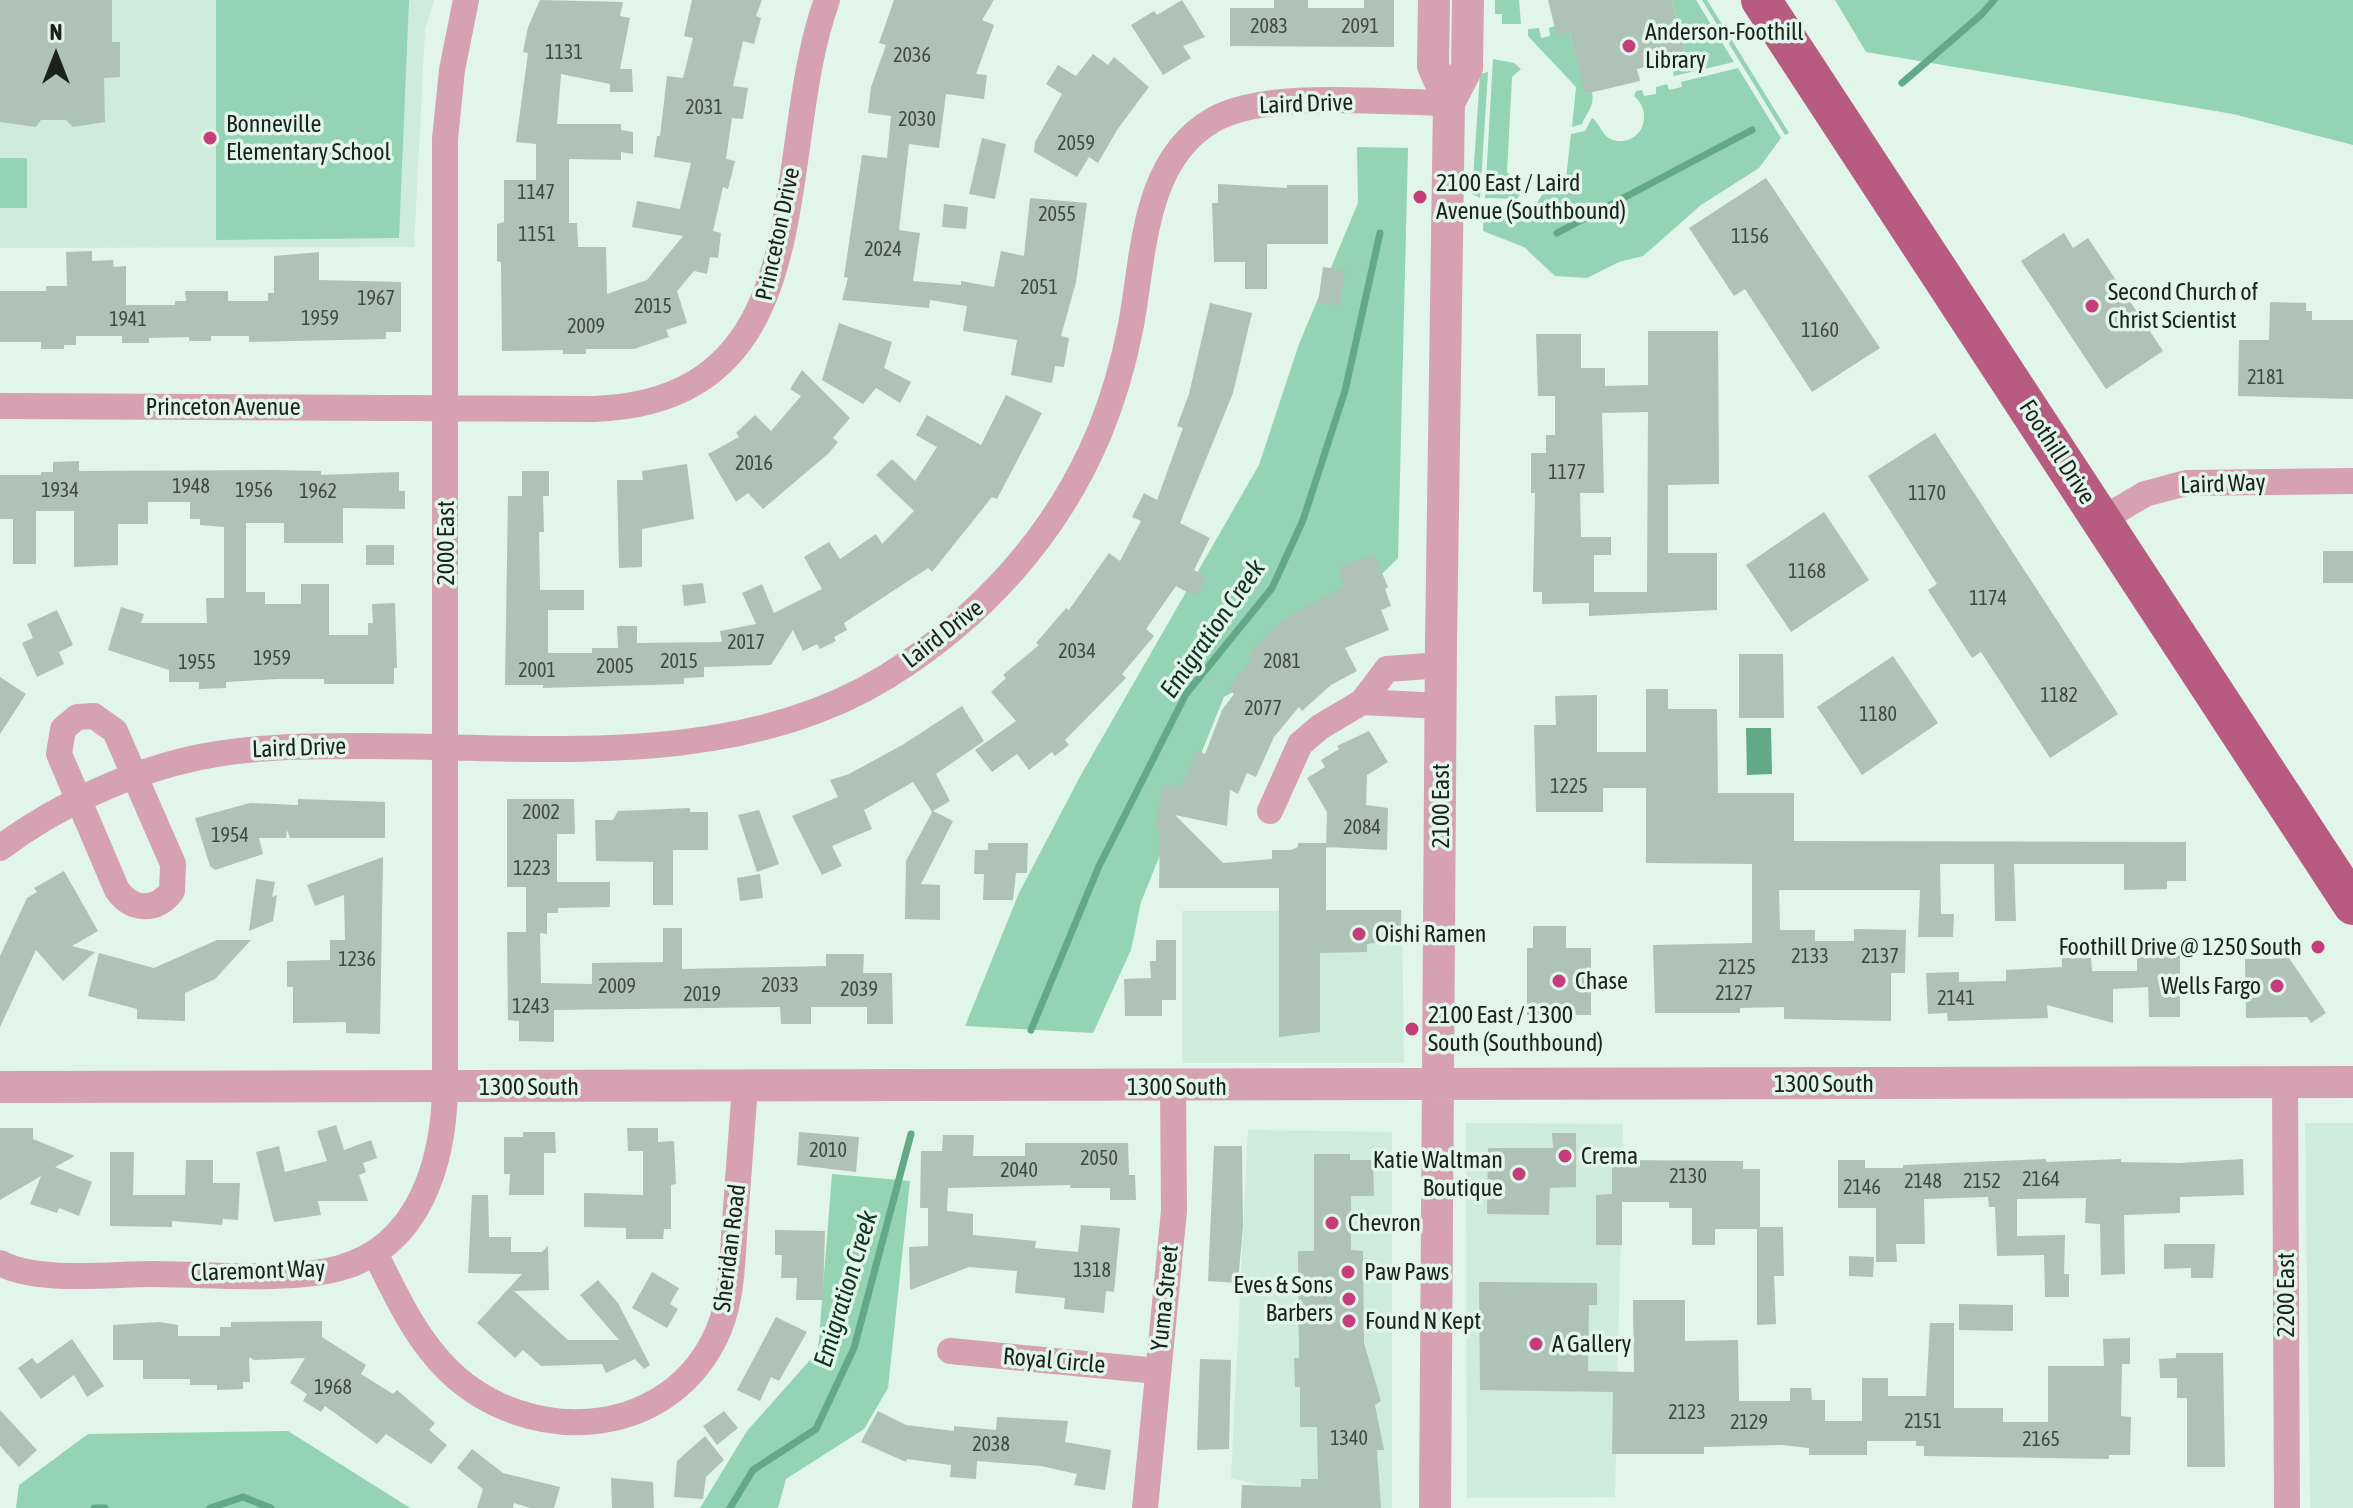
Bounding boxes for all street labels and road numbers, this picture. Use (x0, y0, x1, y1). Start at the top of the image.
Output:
street label: Laird Drive (1258, 88, 1354, 120)
street label: Princeton Drive (750, 165, 806, 303)
street label: Princeton Avenue (145, 393, 301, 421)
street label: Foothill Drive (2013, 395, 2101, 509)
street label: Laird Way (2180, 468, 2266, 500)
street label: 2000 East (432, 500, 460, 586)
street label: Laird Drive (897, 594, 989, 674)
street label: Laird Drive (251, 732, 347, 764)
street label: 2100 East (1427, 763, 1455, 849)
street label: 1300 South (1774, 1070, 1874, 1098)
street label: 1300 South (479, 1073, 579, 1101)
street label: 1300 South (1127, 1073, 1227, 1101)
street label: Sheridan Road (708, 1182, 752, 1314)
street label: Yuma Street (1145, 1243, 1185, 1353)
street label: 2200 East (2272, 1252, 2300, 1338)
street label: Claremont Way (190, 1254, 326, 1288)
street label: Royal Circle (1002, 1342, 1106, 1380)

